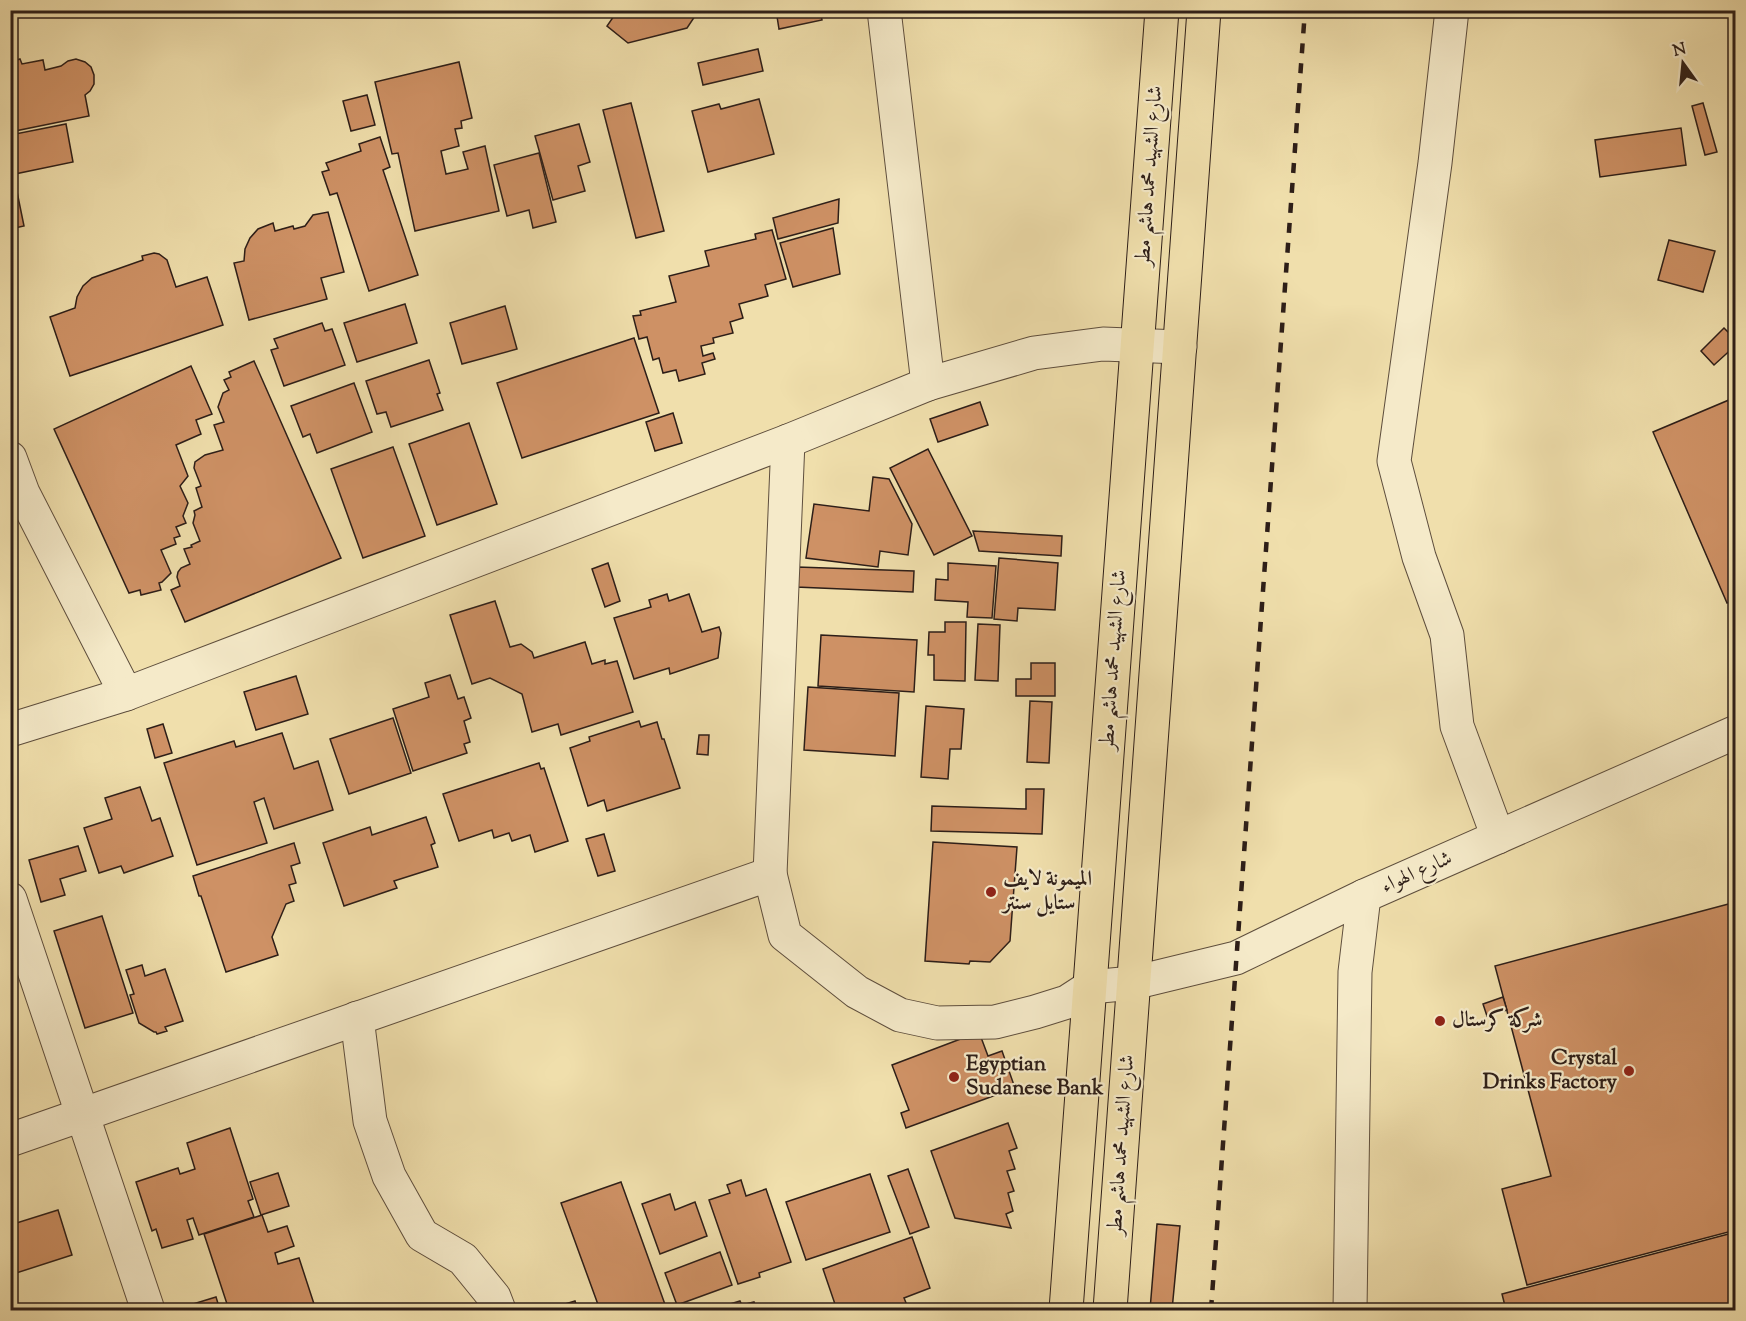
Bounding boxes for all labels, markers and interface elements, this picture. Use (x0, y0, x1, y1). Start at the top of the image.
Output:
north arrow (1653, 33, 1713, 93)
text: N (1671, 38, 1689, 64)
street label: شارع الشهيد محمد هاشم مطر (1129, 85, 1175, 269)
street label: شارع الشهيد محمد هاشم مطر (1093, 569, 1139, 753)
street label: شارع الهواء (1377, 844, 1458, 903)
place label: الميمونة لايف ستايل سنتر (1001, 865, 1092, 919)
marker: الميمونة لايف ستايل سنتر (984, 885, 998, 899)
place label: شركة كرستال (1452, 1006, 1543, 1036)
marker: شركة كرستال (1433, 1014, 1447, 1028)
place label: Crystal Drinks Factory (1483, 1044, 1618, 1098)
place label: Egyptian Sudanese Bank (966, 1050, 1104, 1104)
street label: شارع الشهيد محمد هاشم مطر (1101, 1054, 1147, 1238)
marker: Crystal Drinks Factory (1622, 1064, 1636, 1078)
marker: Egyptian Sudanese Bank (947, 1070, 961, 1084)

